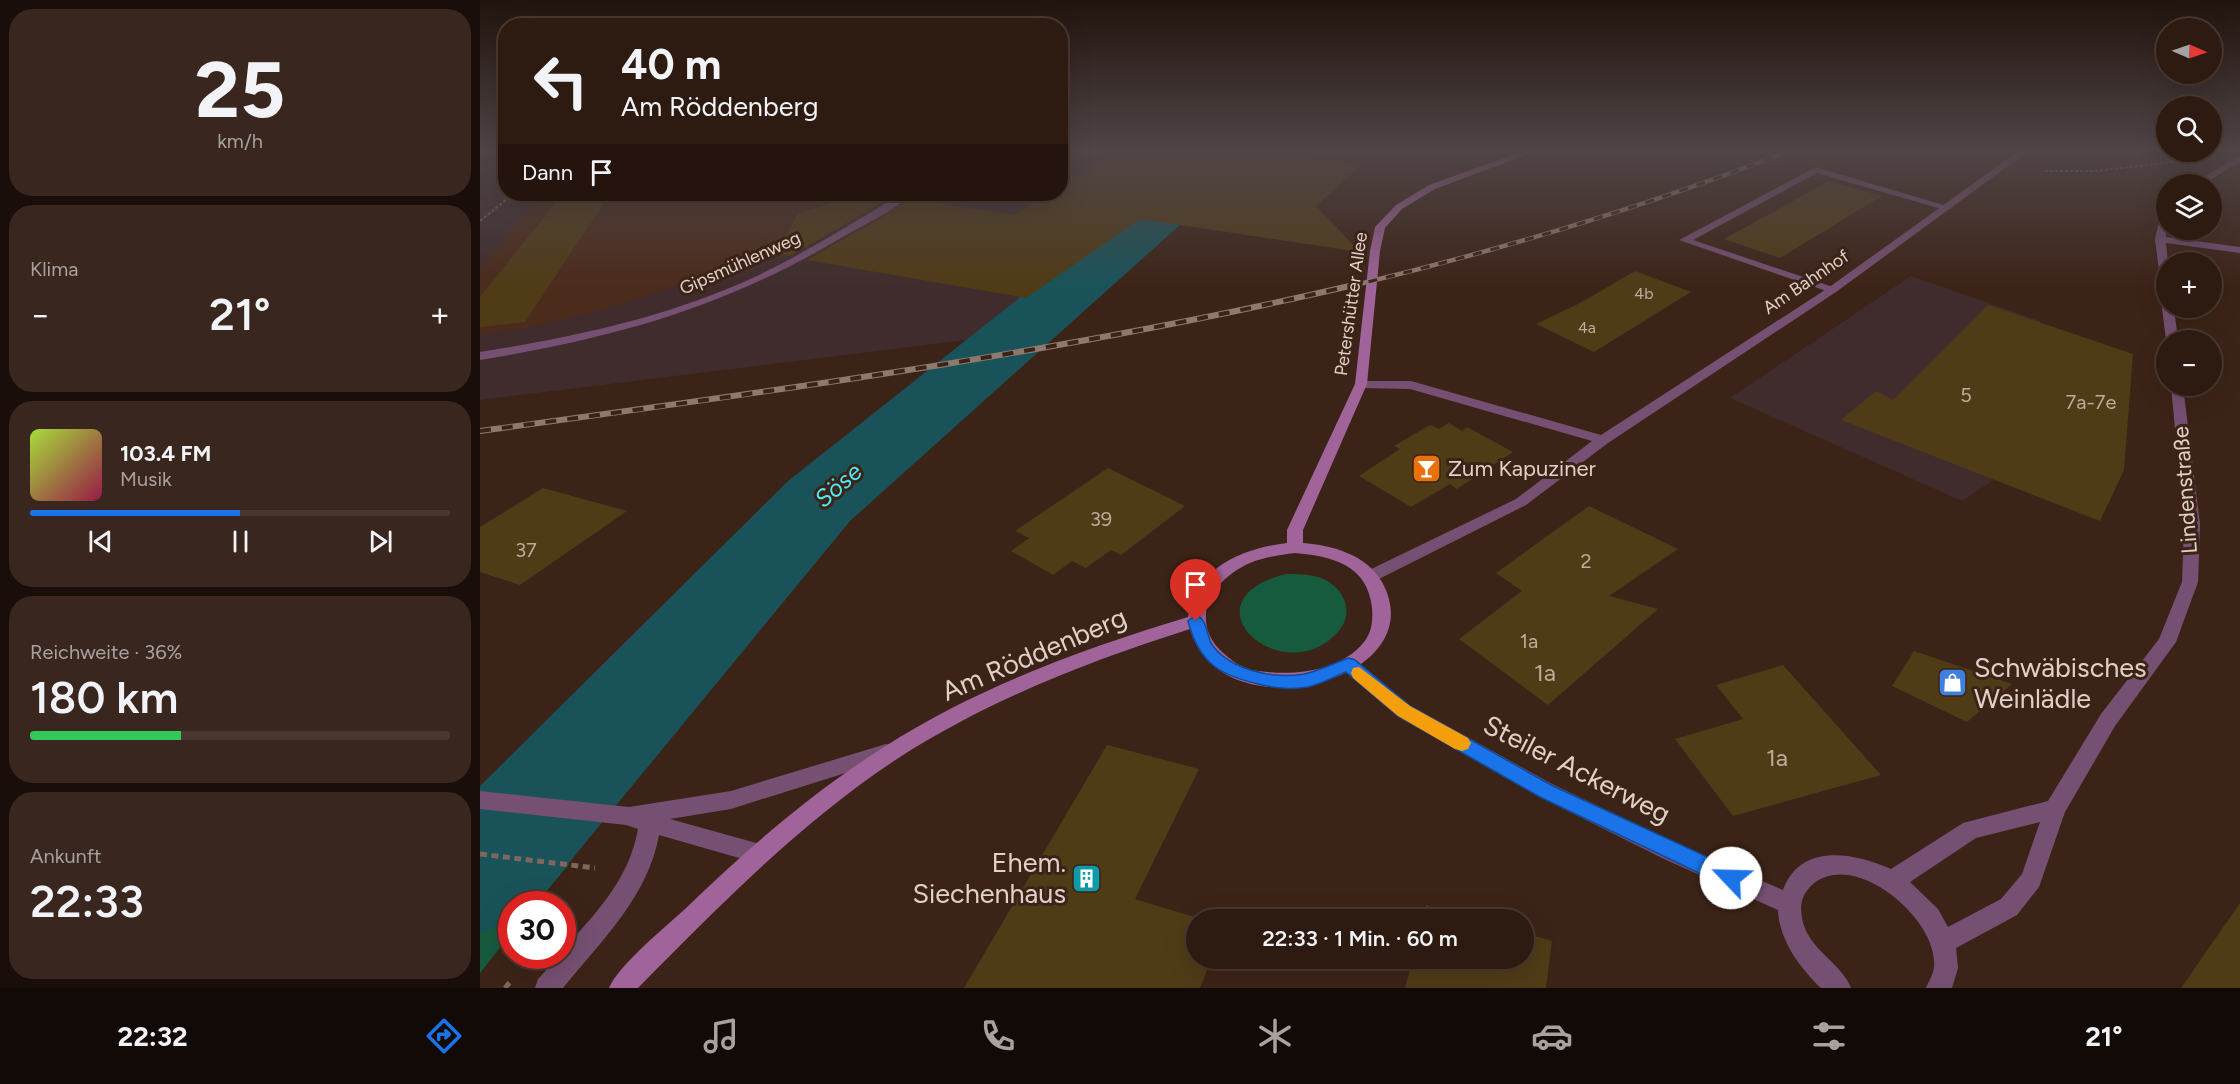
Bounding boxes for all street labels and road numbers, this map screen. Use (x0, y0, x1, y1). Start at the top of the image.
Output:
street label: Gipsmühlenweg (676, 226, 804, 300)
street label: Petershütter Allee (1330, 231, 1372, 377)
street label: Am Bahnhof (1759, 245, 1854, 319)
street label: Lindenstraße (2167, 425, 2203, 555)
street label: Am Röddenberg (937, 600, 1131, 708)
street label: Steiler Ackerweg (1478, 708, 1676, 830)

